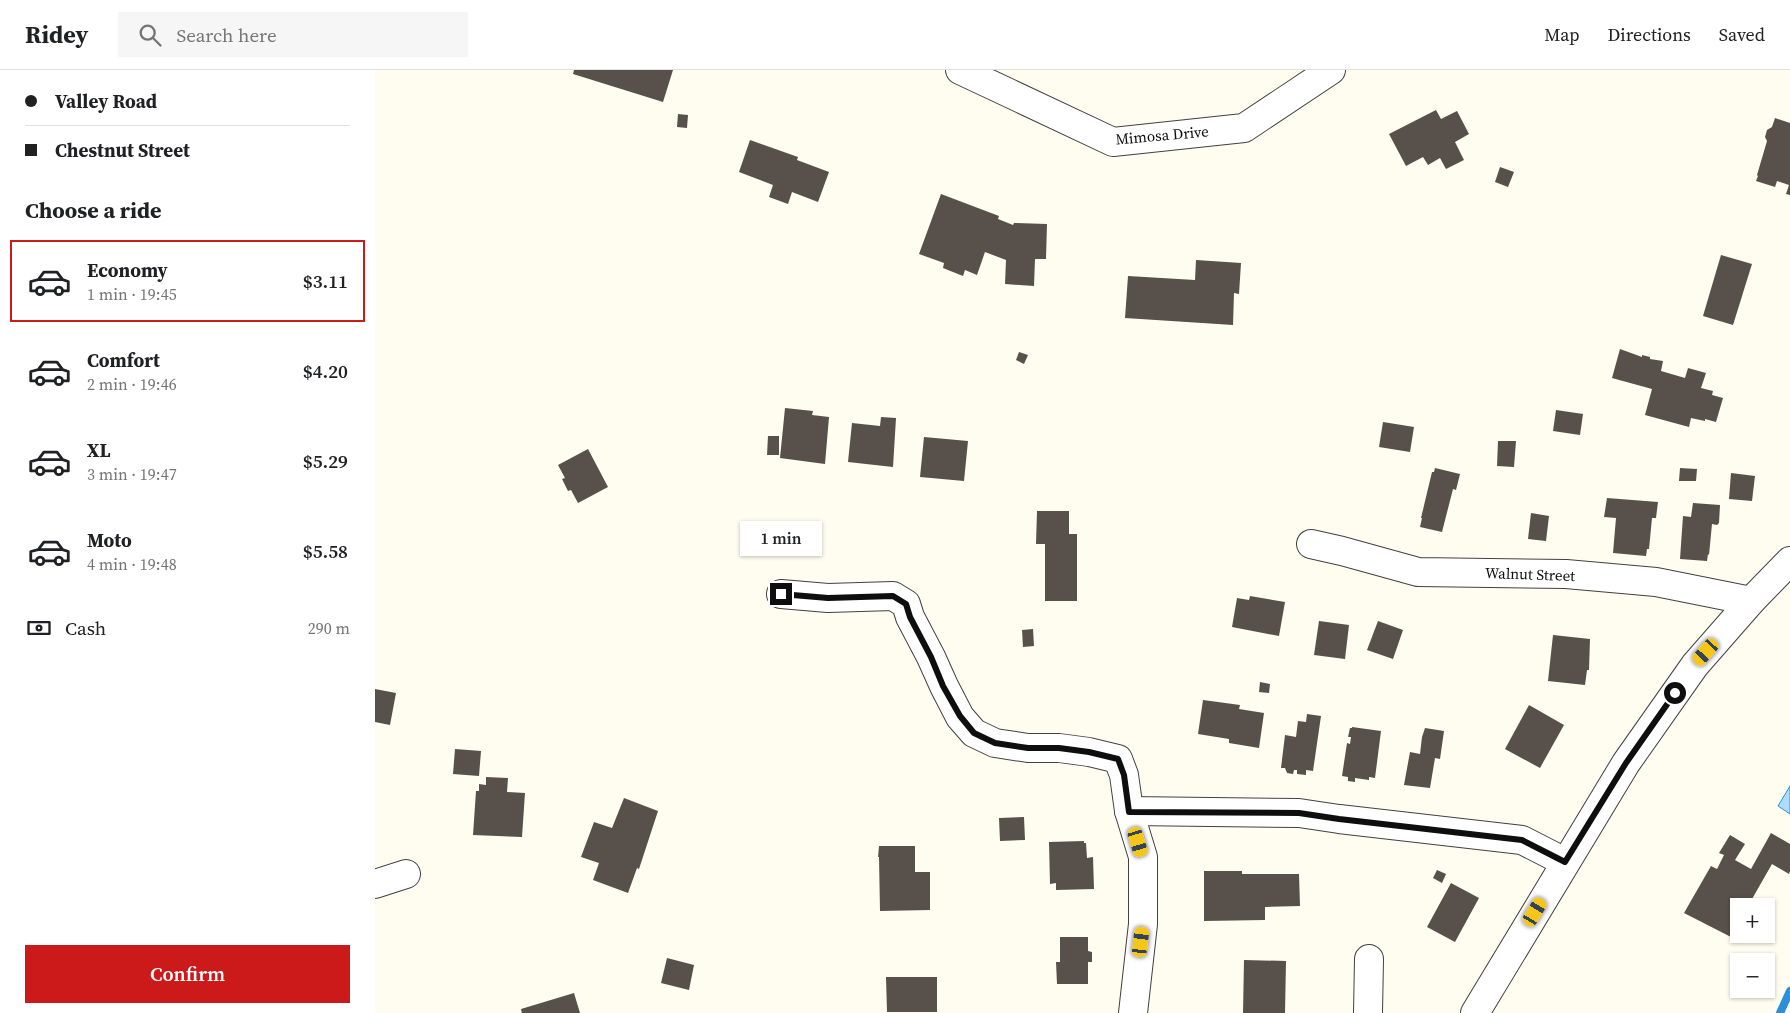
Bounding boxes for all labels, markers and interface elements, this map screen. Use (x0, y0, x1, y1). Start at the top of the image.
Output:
search box (118, 12, 468, 57)
text: Ridey (25, 18, 88, 51)
icon: search (136, 21, 164, 49)
text: Search here (176, 22, 277, 48)
text: Map (1544, 22, 1580, 47)
text: Directions (1608, 22, 1691, 47)
text: Saved (1719, 22, 1765, 47)
text: Valley Road (55, 88, 157, 114)
street label: Mimosa Drive (1114, 120, 1210, 150)
text: Chestnut Street (55, 137, 190, 163)
text: Choose a ride (25, 195, 162, 225)
text: Economy (87, 257, 168, 283)
icon: car (27, 259, 72, 304)
text: $3.11 (303, 268, 348, 294)
text: 1 min · 19:45 (87, 283, 177, 305)
text: Comfort (87, 347, 160, 373)
icon: car (27, 349, 72, 394)
text: $4.20 (303, 358, 348, 384)
text: 2 min · 19:46 (87, 373, 177, 395)
text: XL (87, 437, 110, 463)
icon: car (27, 439, 72, 484)
text: $5.29 (303, 448, 348, 474)
text: 3 min · 19:47 (87, 463, 177, 485)
callout: 1 min (740, 522, 822, 556)
text: Moto (87, 527, 132, 553)
text: 1 min (760, 527, 802, 549)
icon: car (27, 529, 72, 574)
text: $5.58 (303, 538, 348, 564)
text: 4 min · 19:48 (87, 553, 177, 575)
street label: Walnut Street (1484, 562, 1576, 586)
route end (770, 583, 792, 605)
icon: cash (25, 614, 53, 642)
text: Cash (65, 615, 106, 641)
text: 290 m (308, 617, 350, 639)
car (1690, 636, 1721, 668)
route start (1664, 682, 1686, 704)
car (1126, 825, 1149, 859)
car (1520, 895, 1549, 929)
map controls (1730, 898, 1775, 998)
button: + (1730, 898, 1775, 943)
car (1131, 926, 1150, 958)
button: Confirm (25, 945, 350, 1003)
button: − (1730, 953, 1775, 998)

